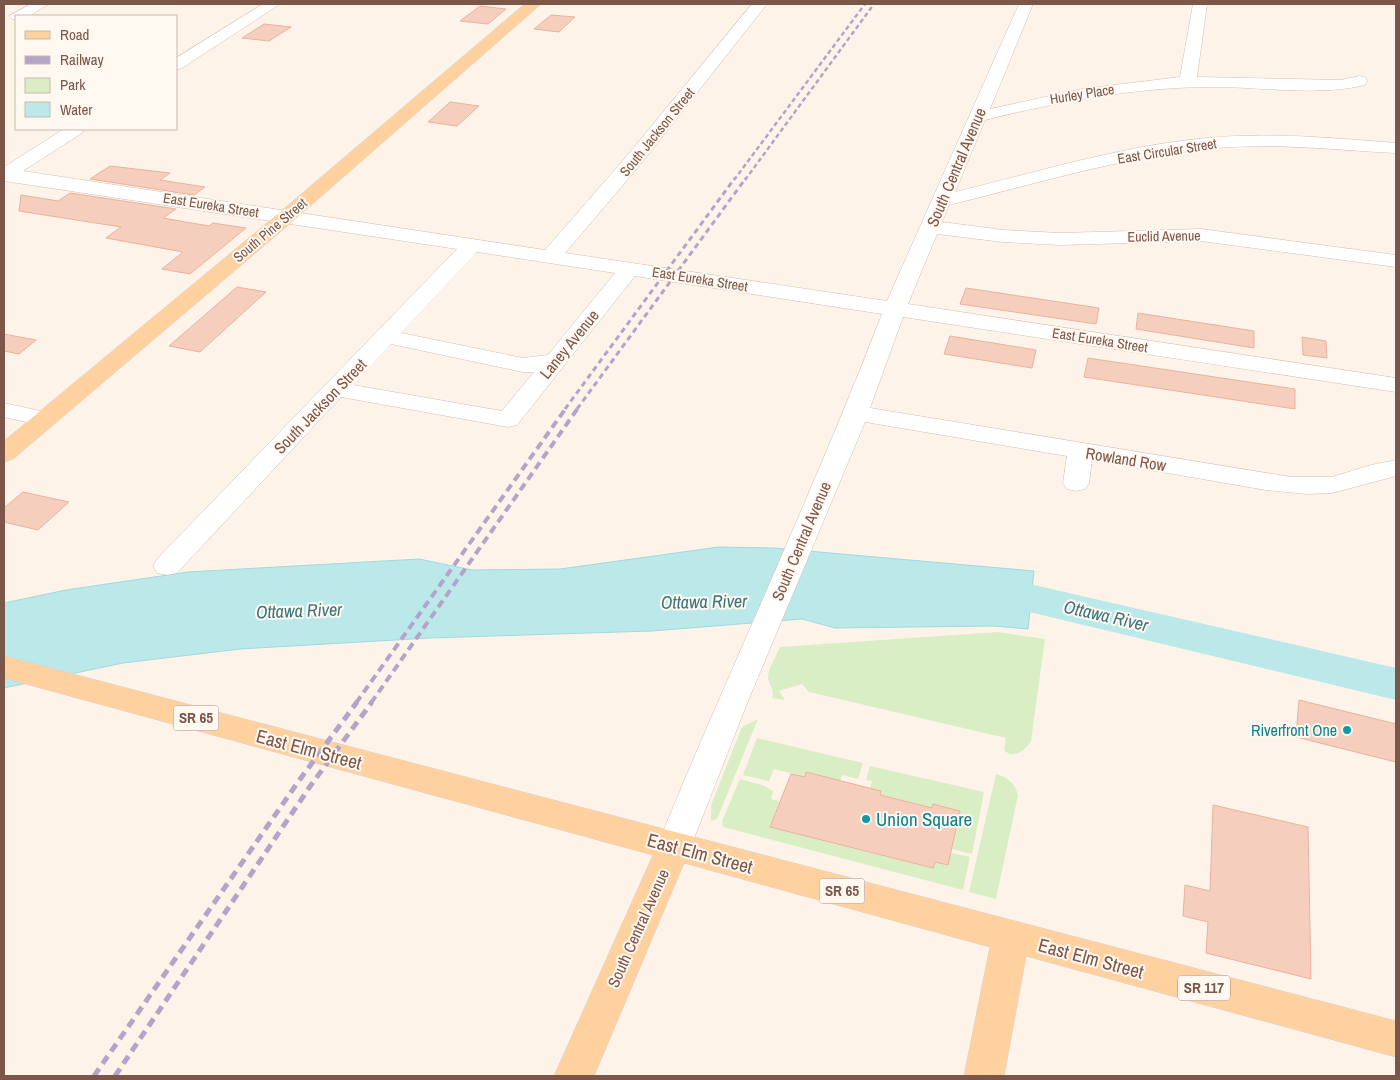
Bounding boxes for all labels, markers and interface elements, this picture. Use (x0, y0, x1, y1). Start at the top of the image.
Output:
legend (15, 15, 178, 130)
text: Road (60, 24, 89, 45)
text: Railway (60, 49, 105, 70)
text: Park (60, 74, 86, 95)
street label: Hurley Place (1048, 80, 1116, 108)
street label: South Jackson Street (616, 84, 698, 180)
text: Water (60, 99, 92, 120)
street label: South Central Avenue (921, 104, 991, 230)
street label: East Circular Street (1116, 134, 1218, 168)
street label: East Eureka Street (162, 189, 260, 221)
street label: South Pine Street (229, 194, 311, 266)
street label: Euclid Avenue (1127, 226, 1201, 246)
street label: East Eureka Street (651, 263, 749, 295)
street label: Laney Avenue (534, 305, 604, 383)
street label: East Eureka Street (1051, 324, 1149, 356)
street label: South Jackson Street (269, 353, 371, 459)
street label: Rowland Row (1084, 442, 1168, 476)
street label: South Central Avenue (766, 478, 836, 604)
water label: Ottawa River (661, 588, 748, 615)
water label: Ottawa River (1061, 594, 1152, 638)
water label: Ottawa River (256, 596, 344, 624)
road number: SR 65 (174, 706, 218, 730)
place label: Riverfront One (1251, 719, 1337, 741)
street label: East Elm Street (253, 722, 365, 776)
marker: Riverfront One (1341, 724, 1353, 736)
place label: Union Square (876, 806, 972, 832)
marker: Union Square (860, 813, 872, 825)
street label: East Elm Street (644, 826, 756, 880)
street label: South Central Avenue (602, 865, 674, 991)
road number: SR 65 (820, 878, 864, 904)
street label: East Elm Street (1035, 931, 1147, 985)
road number: SR 117 (1178, 976, 1230, 1000)

